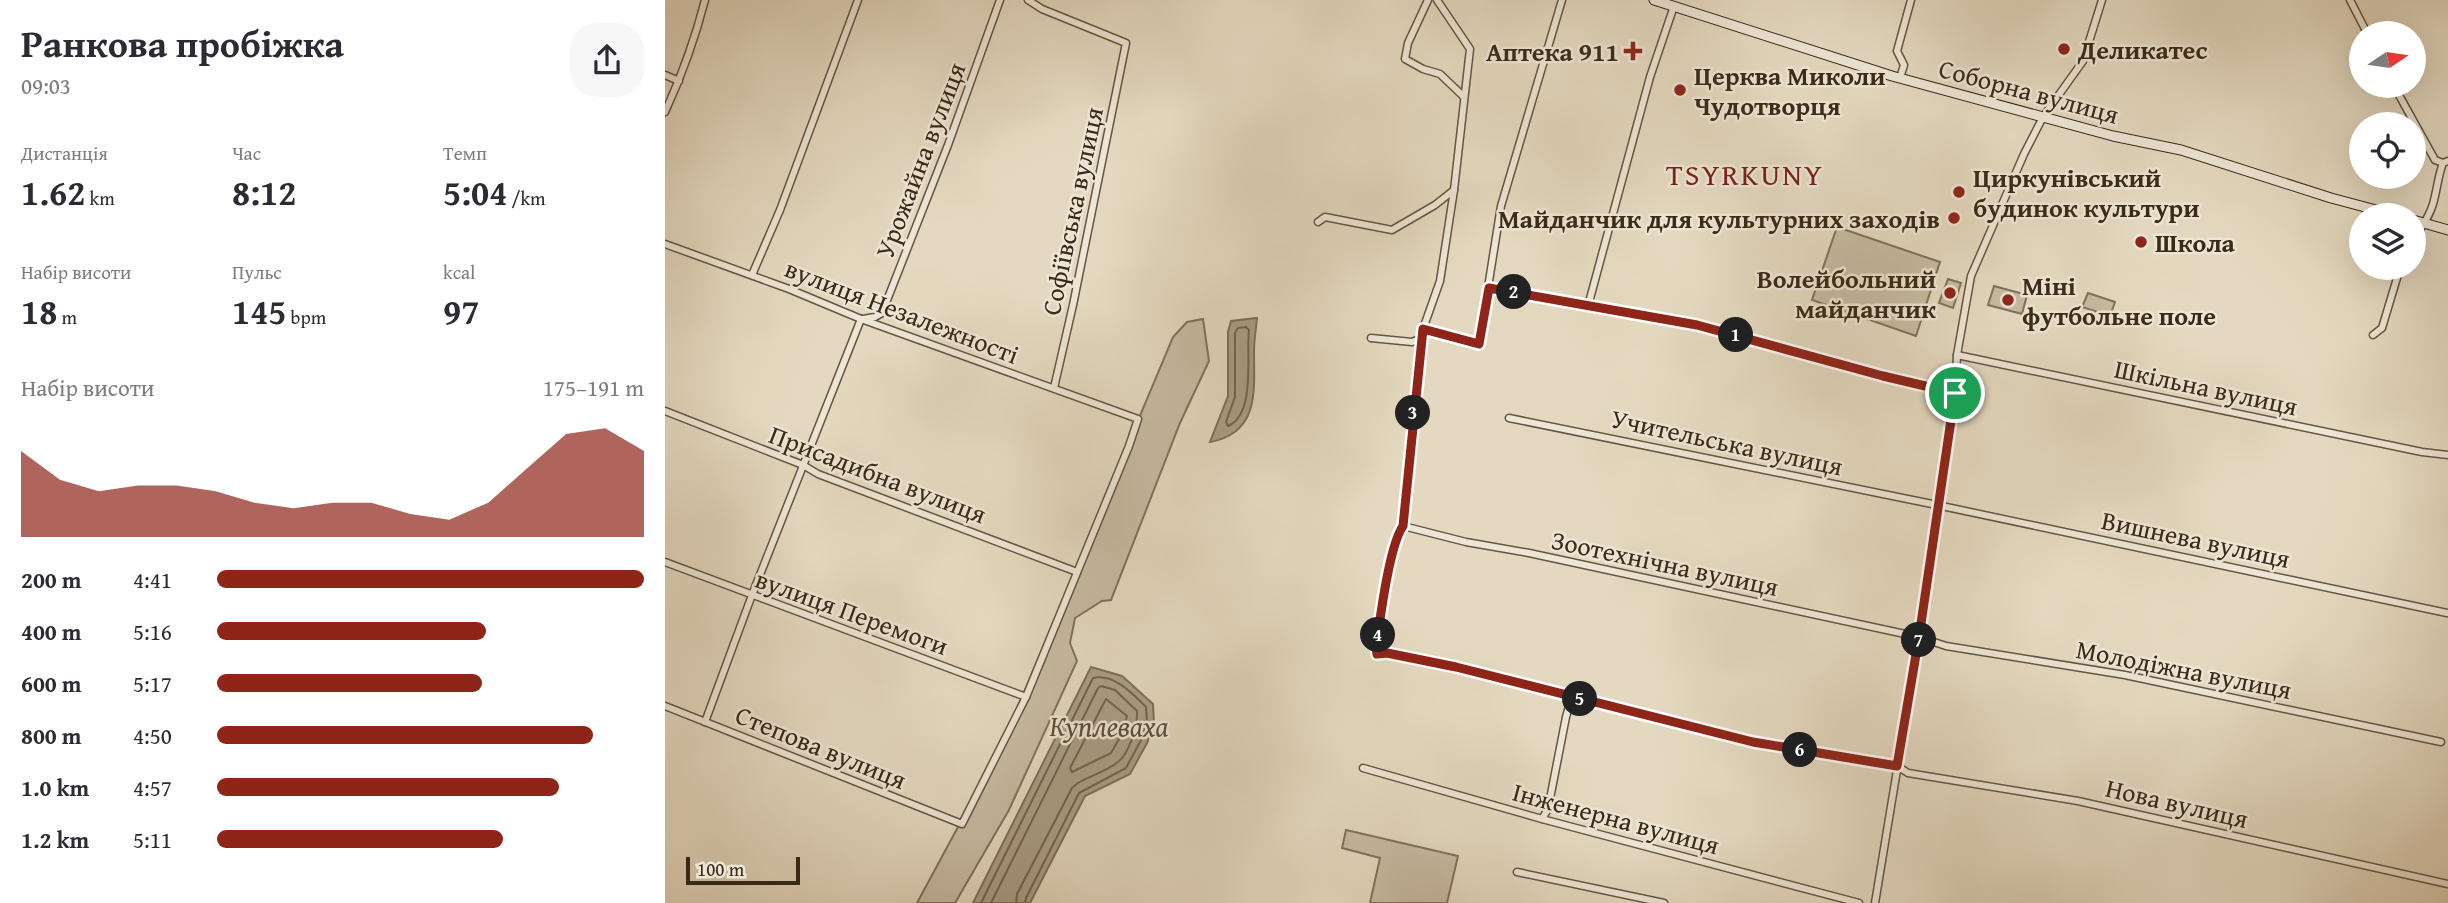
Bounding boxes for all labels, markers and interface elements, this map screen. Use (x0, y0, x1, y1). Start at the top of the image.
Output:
text: Ранкова пробіжка (21, 15, 344, 71)
north arrow (2349, 21, 2425, 98)
map controls (2349, 21, 2426, 280)
button: share (570, 23, 644, 97)
place label: Деликатес (2077, 30, 2207, 69)
place label: Аптека 911 (1486, 32, 1619, 71)
marker: Деликатес (2056, 41, 2072, 57)
marker: Аптека 911 (1625, 43, 1641, 59)
street label: Соборна вулиця (1935, 48, 2123, 134)
street label: Урожайна вулиця (865, 56, 975, 264)
place label: Церква Миколи Чудотворця (1694, 56, 1886, 125)
text: 09:03 (21, 69, 71, 102)
marker: Церква Миколи Чудотворця (1672, 82, 1688, 98)
street label: Софіївська вулиця (1031, 103, 1113, 319)
button: locate (2349, 112, 2426, 189)
text: Дистанція (21, 139, 108, 167)
text: Час (232, 139, 261, 167)
text: Темп (443, 139, 487, 167)
district label: TSYRKUNY (1666, 152, 1824, 196)
place label: Циркунівський будинок культури (1973, 158, 2199, 227)
text: 1.62 (21, 167, 85, 218)
text: 8:12 (232, 167, 296, 218)
text: 5:04 (443, 167, 507, 218)
text: km (85, 184, 115, 212)
text: /km (507, 184, 546, 212)
marker: Циркунівський будинок культури (1951, 184, 1967, 200)
place label: Майданчик для культурних заходів (1498, 199, 1940, 238)
button: layers (2349, 203, 2426, 280)
marker: Майданчик для культурних заходів (1946, 210, 1962, 226)
place label: Школа (2155, 223, 2236, 262)
marker: Школа (2133, 234, 2149, 250)
street label: вулиця Незалежності (779, 248, 1025, 374)
text: Набір висоти (21, 258, 131, 286)
text: Пульс (232, 258, 282, 286)
text: kcal (443, 258, 475, 286)
place label: Волейбольний майданчик (1757, 259, 1936, 328)
place label: Міні футбольне поле (2022, 266, 2216, 335)
pin: 2 (1497, 274, 1531, 310)
text: 2 (1509, 277, 1518, 305)
marker: Волейбольний майданчик (1942, 285, 1958, 301)
text: 18 (21, 286, 57, 337)
text: 145 (232, 286, 286, 337)
text: 97 (443, 286, 479, 337)
marker: Міні футбольне поле (2000, 292, 2016, 308)
text: m (57, 303, 77, 331)
text: bpm (286, 303, 326, 331)
pin: 1 (1719, 318, 1753, 352)
text: 1 (1731, 320, 1740, 348)
street label: Шкільна вулиця (2111, 349, 2301, 425)
pin (1925, 363, 1985, 423)
text: Набір висоти (21, 371, 155, 404)
text: 175–191 m (543, 371, 644, 404)
icon: arrive (1936, 374, 1974, 412)
pin: 3 (1395, 396, 1431, 430)
text: 3 (1408, 398, 1417, 426)
street label: Учительська вулиця (1608, 398, 1846, 486)
street label: Присадибна вулиця (764, 415, 992, 533)
street label: Вишнева вулиця (2098, 500, 2294, 578)
street label: Зоотехнічна вулиця (1548, 520, 1782, 606)
street label: вулиця Перемоги (750, 559, 954, 665)
text: 200 m (21, 563, 82, 596)
text: 4:41 (133, 563, 172, 596)
text: 400 m (21, 615, 82, 648)
text: 5:16 (133, 615, 172, 648)
pin: 4 (1361, 618, 1395, 652)
text: 4 (1373, 620, 1382, 648)
pin: 7 (1901, 622, 1937, 658)
text: 7 (1914, 625, 1923, 653)
street label: Молодіжна вулиця (2073, 629, 2295, 709)
text: 600 m (21, 667, 82, 700)
text: 5:17 (133, 667, 172, 700)
pin: 5 (1563, 682, 1597, 716)
text: 5 (1575, 684, 1584, 712)
street label: Степова вулиця (730, 695, 912, 799)
water label: Куплеваха (1050, 705, 1168, 746)
text: 800 m (21, 719, 82, 752)
text: 4:50 (133, 719, 172, 752)
pin: 6 (1783, 732, 1817, 768)
text: 6 (1795, 735, 1804, 763)
street label: Нова вулиця (2102, 768, 2252, 838)
text: 1.0 km (21, 771, 89, 804)
text: 4:57 (133, 771, 172, 804)
street label: Інженерна вулиця (1508, 772, 1724, 864)
text: 1.2 km (21, 823, 89, 856)
text: 5:11 (133, 823, 172, 856)
scale bar (686, 854, 800, 886)
text: 100 m (697, 855, 744, 883)

